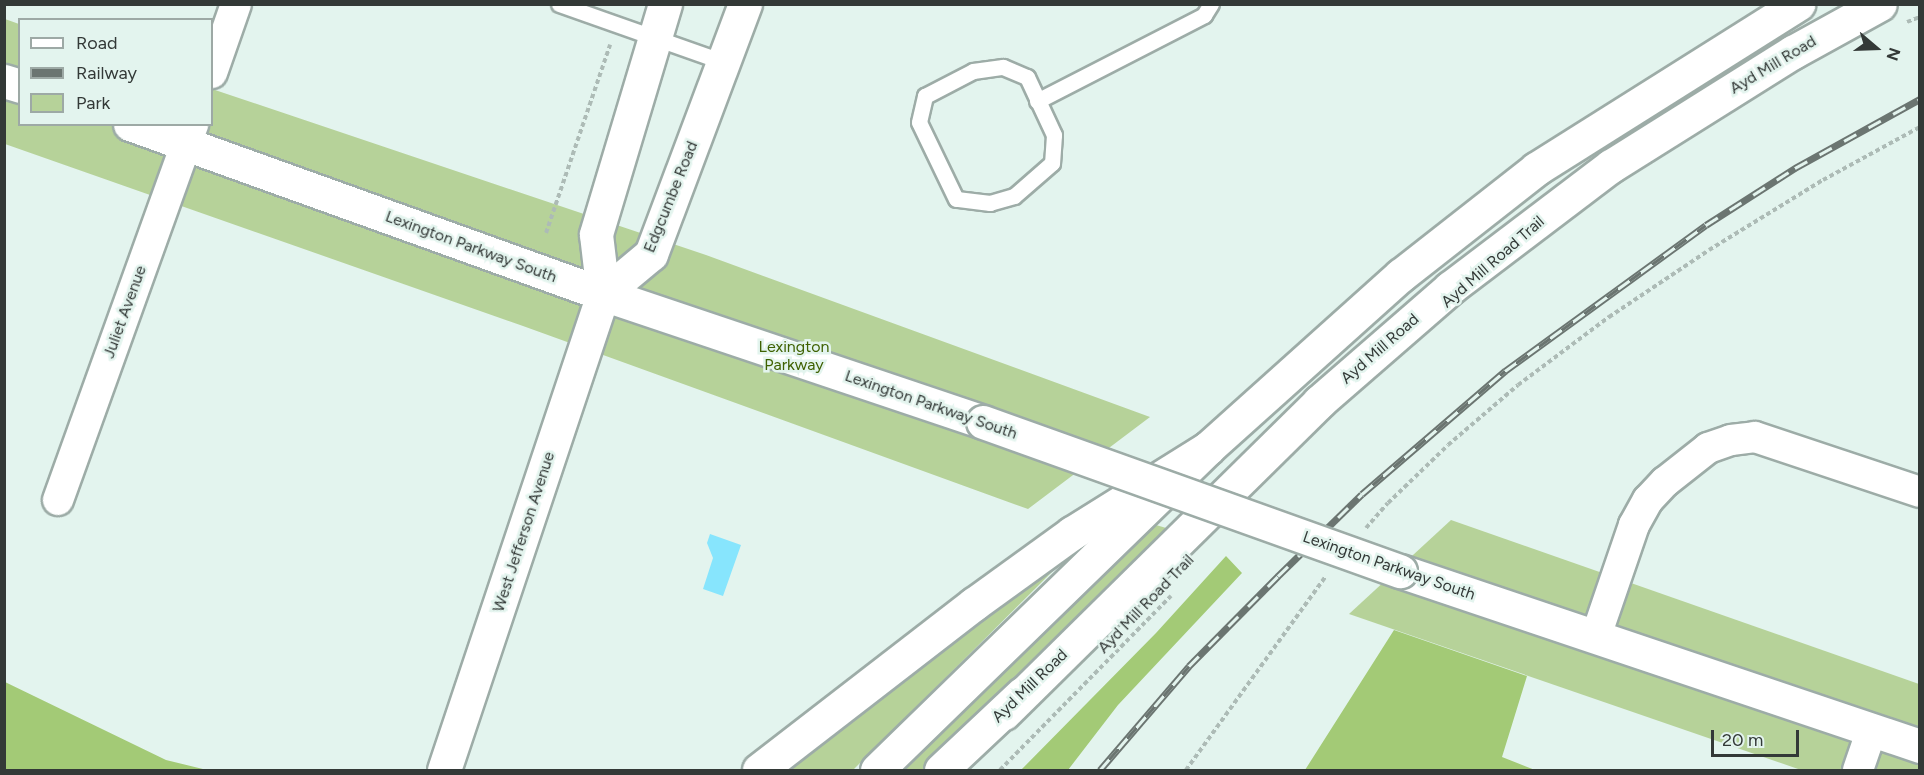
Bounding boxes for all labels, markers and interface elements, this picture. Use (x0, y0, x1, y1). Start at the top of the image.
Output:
legend (18, 18, 213, 126)
north arrow (1846, 18, 1906, 78)
text: Road (76, 32, 117, 54)
street label: Ayd Mill Road (1726, 32, 1820, 98)
text: N (1882, 45, 1904, 63)
text: Railway (76, 62, 137, 84)
text: Park (76, 92, 110, 114)
street label: Edgcumbe Road (640, 139, 702, 255)
street label: Lexington Parkway South (383, 207, 559, 287)
street label: Ayd Mill Road Trail (1438, 212, 1548, 312)
street label: Juliet Avenue (99, 263, 151, 361)
street label: Ayd Mill Road (1337, 310, 1423, 388)
park label: Lexington Parkway (759, 337, 829, 375)
street label: Lexington Parkway South (842, 366, 1020, 444)
street label: West Jefferson Avenue (489, 449, 559, 615)
street label: Lexington Parkway South (1300, 527, 1478, 605)
street label: Ayd Mill Road Trail (1094, 551, 1198, 657)
street label: Ayd Mill Road (988, 645, 1072, 727)
scale bar (1714, 718, 1802, 756)
text: 20 m (1722, 729, 1763, 751)

